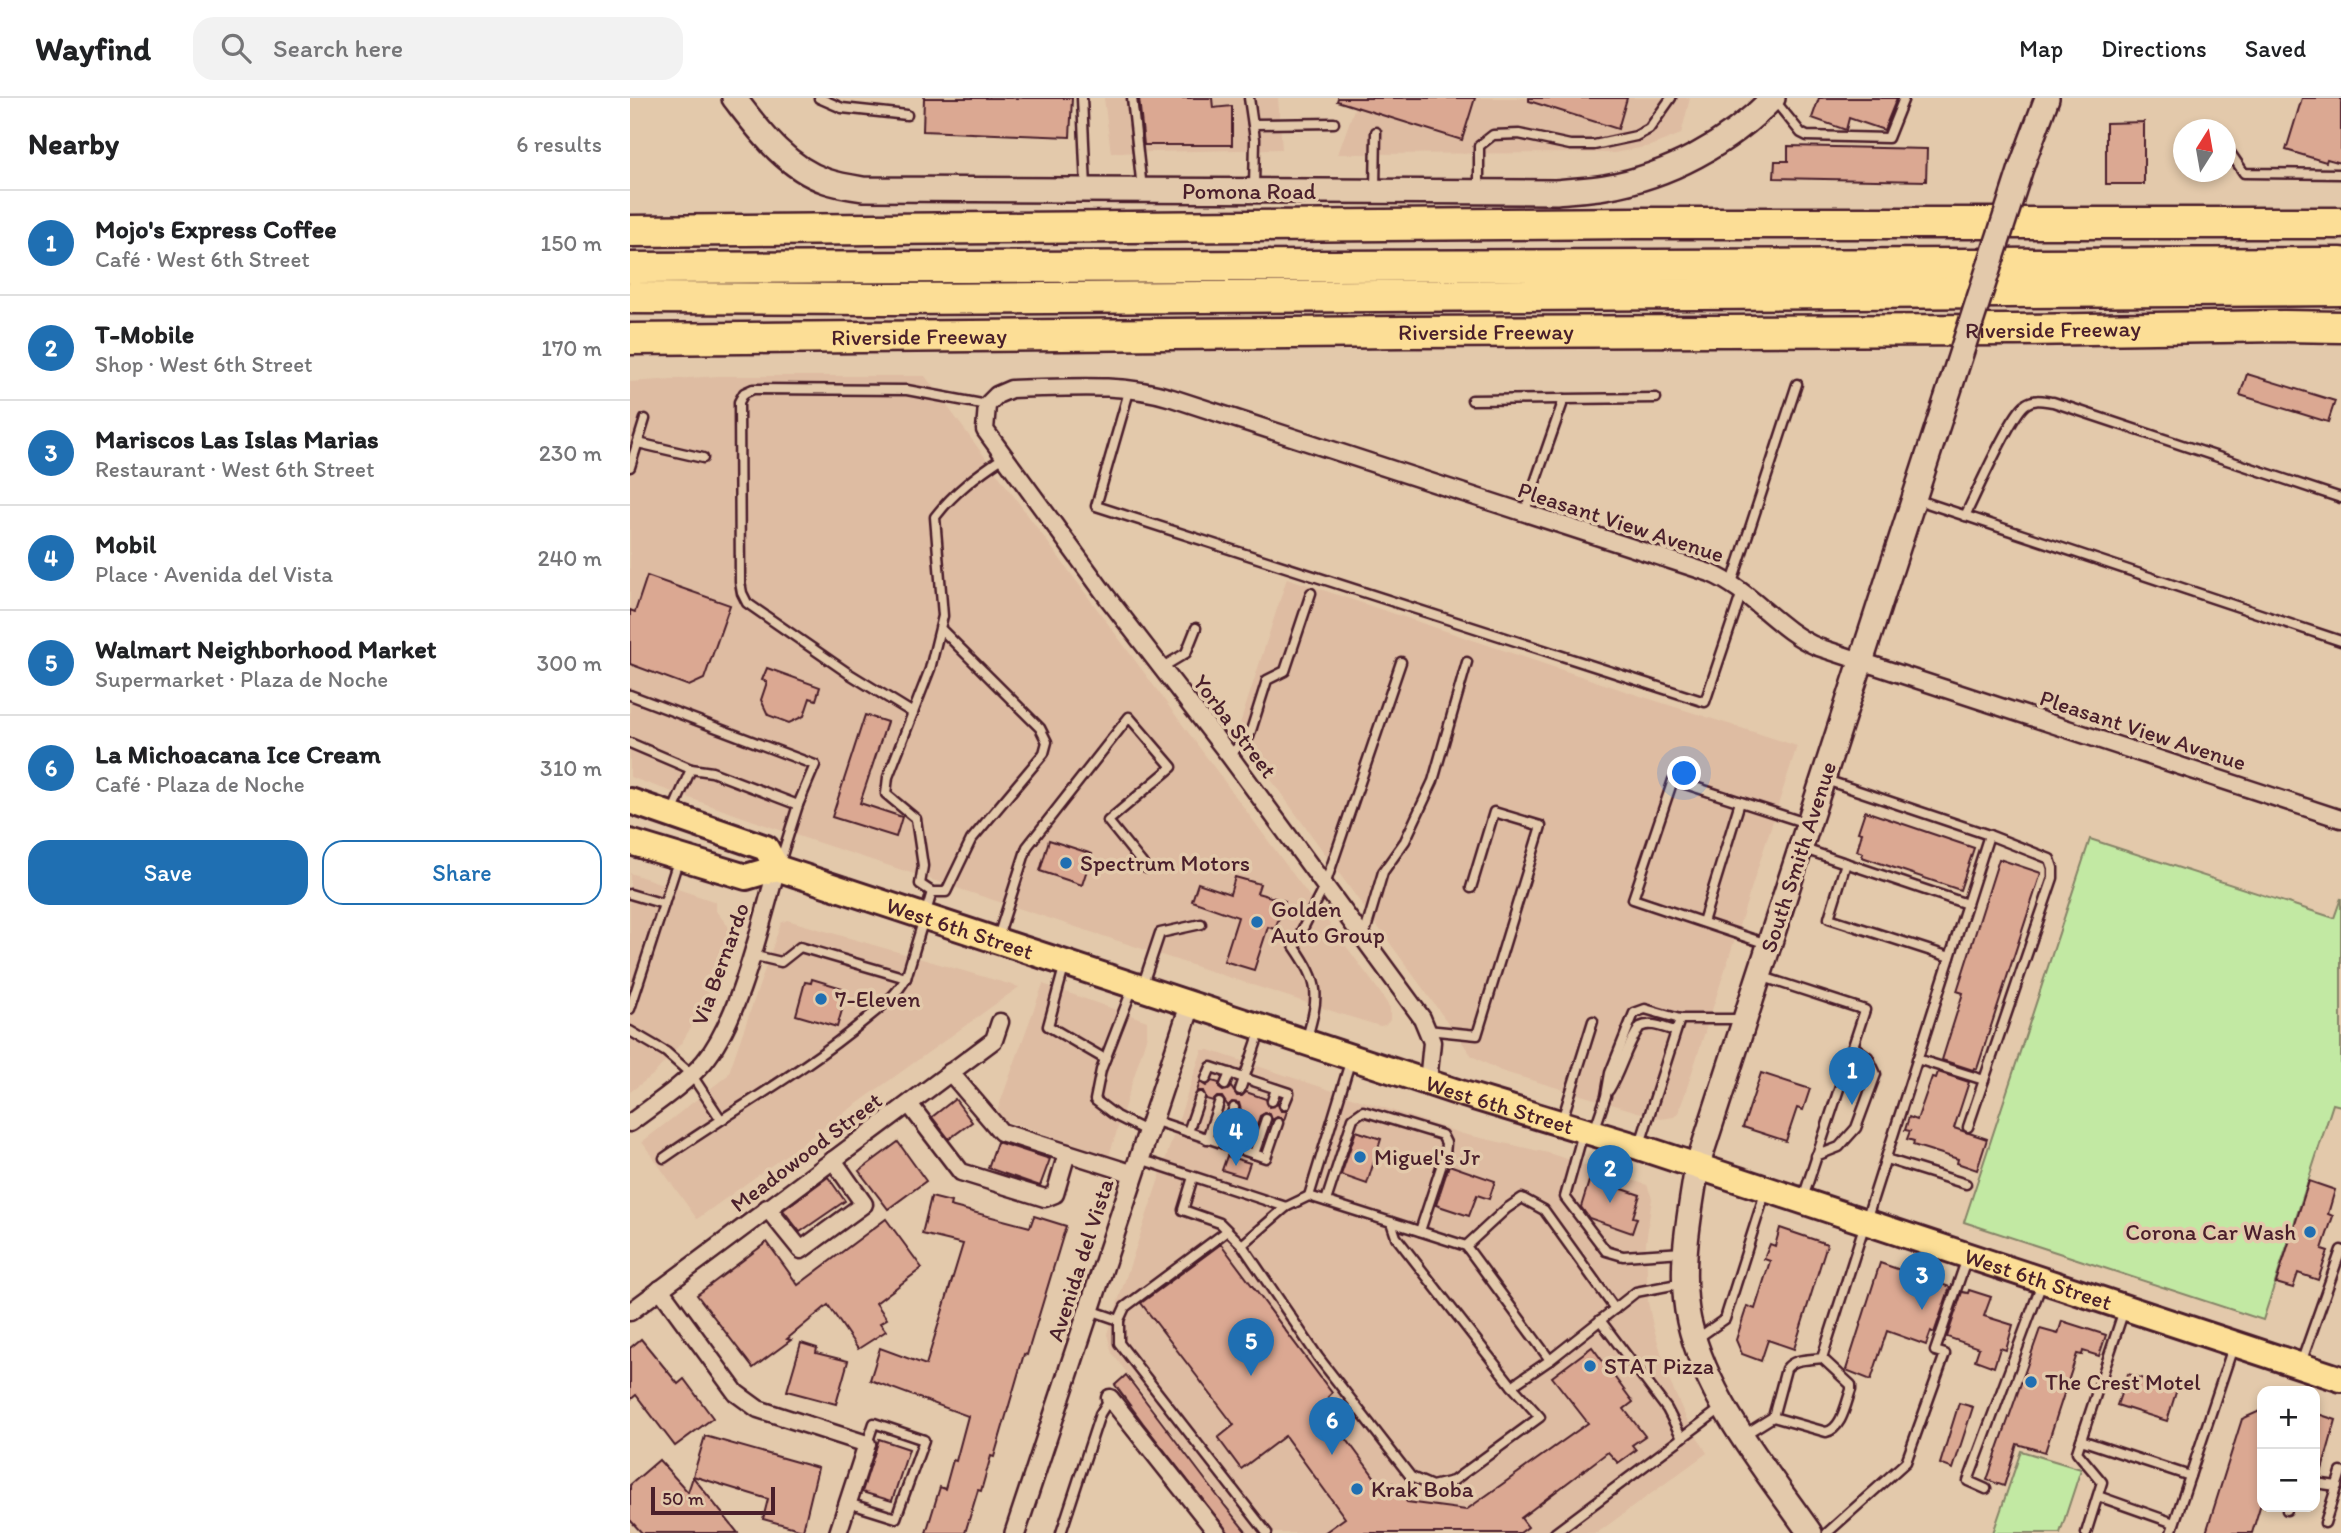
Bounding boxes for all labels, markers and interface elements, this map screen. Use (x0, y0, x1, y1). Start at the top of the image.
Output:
search box (193, 17, 683, 80)
text: Wayfind (35, 29, 151, 68)
icon: search (217, 29, 255, 67)
text: Search here (273, 32, 403, 64)
text: Map (2019, 34, 2063, 63)
text: Directions (2101, 34, 2207, 63)
text: Saved (2245, 34, 2306, 63)
north arrow (2173, 119, 2236, 182)
text: Nearby (28, 125, 119, 162)
text: 6 results (516, 130, 602, 158)
street label: Pomona Road (1182, 177, 1316, 205)
text: Mojo's Express Coffee (95, 213, 337, 245)
text: 1 (46, 229, 56, 257)
text: 150 m (541, 229, 602, 257)
text: Café · West 6th Street (95, 245, 310, 273)
street label: Riverside Freeway (1965, 314, 2141, 344)
street label: Riverside Freeway (1398, 317, 1574, 346)
text: T-Mobile (95, 318, 194, 350)
street label: Riverside Freeway (831, 322, 1007, 351)
text: 2 (45, 334, 57, 362)
text: 170 m (541, 334, 602, 362)
text: Shop · West 6th Street (95, 350, 313, 378)
text: Mariscos Las Islas Marias (95, 423, 379, 455)
text: 3 (45, 439, 57, 467)
text: 230 m (539, 439, 602, 467)
text: Restaurant · West 6th Street (95, 455, 375, 483)
street label: Pleasant View Avenue (1514, 475, 1728, 569)
text: Mobil (95, 528, 156, 560)
text: 4 (44, 544, 58, 572)
text: 240 m (537, 544, 602, 572)
text: Place · Avenida del Vista (95, 560, 333, 588)
text: Walmart Neighborhood Market (95, 633, 437, 665)
text: 5 (45, 649, 57, 677)
text: 300 m (537, 649, 602, 677)
text: Supermarket · Plaza de Noche (95, 665, 388, 693)
street label: Yorba Street (1187, 669, 1283, 784)
street label: Pleasant View Avenue (2036, 683, 2250, 777)
text: La Michoacana Ice Cream (95, 738, 381, 770)
text: 6 (45, 754, 57, 782)
text: 310 m (540, 754, 602, 782)
your location (1667, 756, 1701, 790)
street label: South Smith Avenue (1754, 758, 1842, 956)
text: Café · Plaza de Noche (95, 770, 305, 798)
button: Save (28, 840, 308, 905)
button: Share (322, 840, 602, 905)
place label: Spectrum Motors (1080, 849, 1250, 877)
marker: Spectrum Motors (1058, 855, 1074, 871)
street label: West 6th Street (883, 891, 1037, 966)
place label: Golden Auto Group (1271, 895, 1385, 949)
street label: Via Bernardo (685, 899, 755, 1029)
marker: Golden Auto Group (1249, 914, 1265, 930)
place label: 7-Eleven (835, 985, 920, 1013)
marker: 7-Eleven (813, 991, 829, 1007)
pin: 1 (1829, 1047, 1875, 1105)
street label: West 6th Street (1422, 1069, 1577, 1141)
street label: Meadowood Street (725, 1086, 888, 1218)
pin: 4 (1213, 1108, 1259, 1166)
place label: Miguel's Jr (1374, 1143, 1480, 1171)
pin: 2 (1587, 1145, 1633, 1203)
marker: Miguel's Jr (1352, 1149, 1368, 1165)
street label: Avenida del Vista (1041, 1175, 1120, 1345)
place label: Corona Car Wash (2125, 1218, 2296, 1246)
marker: Corona Car Wash (2302, 1224, 2318, 1240)
street label: West 6th Street (1961, 1242, 2116, 1316)
pin: 3 (1899, 1252, 1945, 1310)
pin: 5 (1228, 1318, 1274, 1376)
place label: STAT Pizza (1604, 1352, 1714, 1380)
marker: STAT Pizza (1582, 1358, 1598, 1374)
place label: The Crest Motel (2045, 1368, 2201, 1396)
marker: The Crest Motel (2023, 1374, 2039, 1390)
map controls (2257, 1386, 2320, 1512)
button: + (2257, 1386, 2320, 1449)
pin: 6 (1309, 1397, 1355, 1455)
button: − (2257, 1449, 2320, 1512)
place label: Krak Boba (1371, 1475, 1474, 1503)
marker: Krak Boba (1349, 1481, 1365, 1497)
scale bar (651, 1484, 775, 1516)
text: 50 m (662, 1487, 704, 1510)

